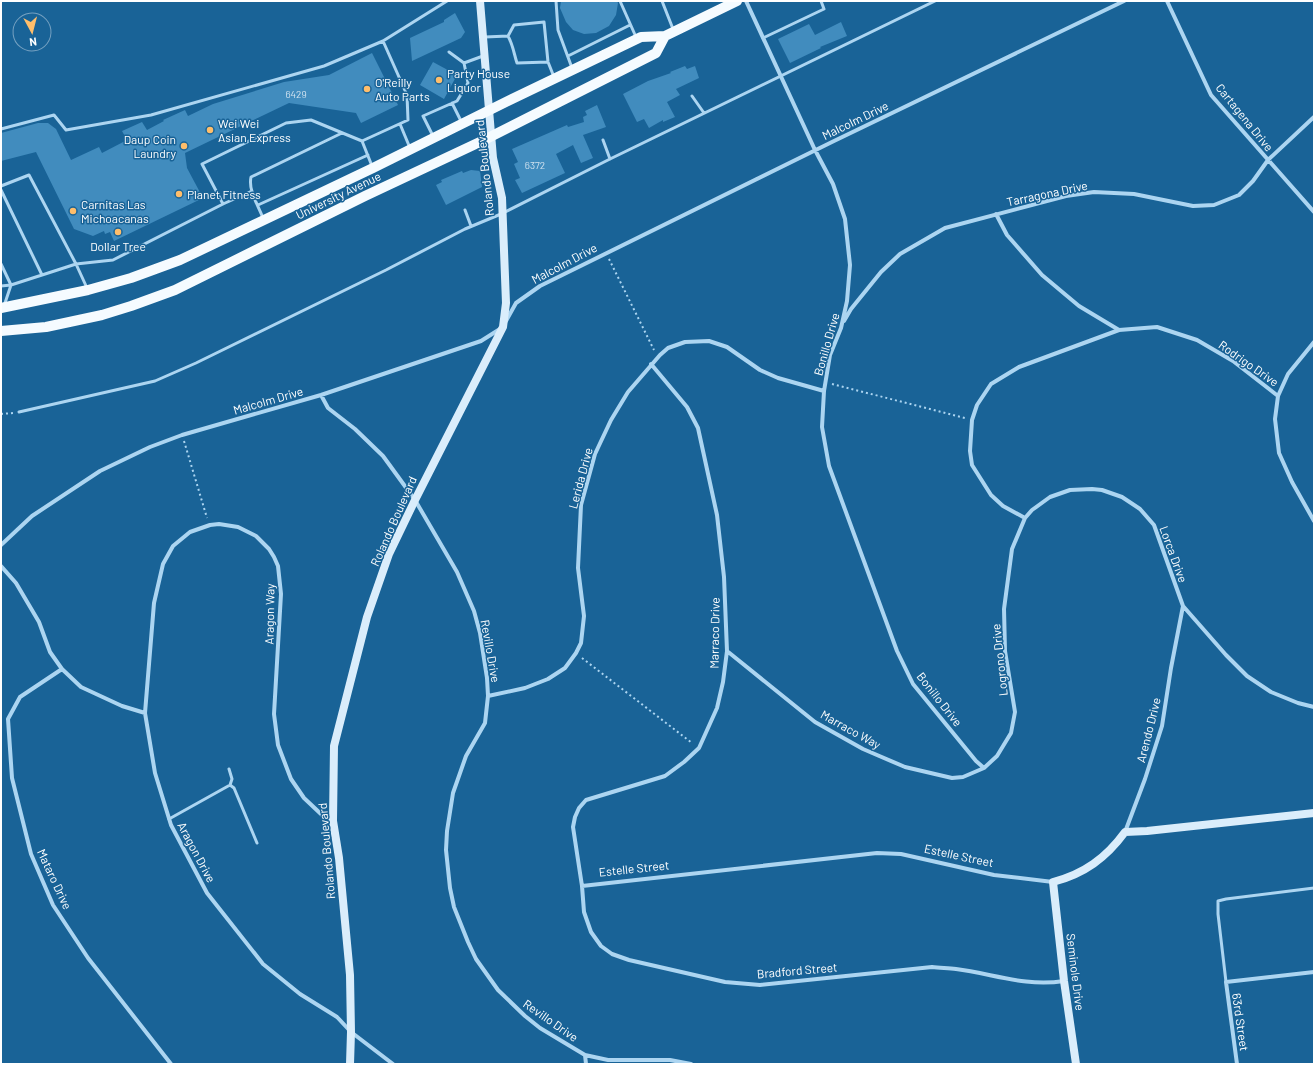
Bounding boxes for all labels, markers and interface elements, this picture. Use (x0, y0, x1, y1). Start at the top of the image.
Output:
north arrow (12, 12, 52, 52)
text: N (29, 36, 38, 49)
place label: Party House Liquor (447, 66, 510, 94)
place label: O'Reilly Auto Parts (375, 75, 430, 103)
marker: Party House Liquor (434, 75, 444, 85)
street label: Cartagena Drive (1213, 80, 1277, 154)
marker: O'Reilly Auto Parts (362, 84, 372, 94)
house number: 6429 (285, 88, 307, 100)
street label: Malcolm Drive (820, 98, 890, 142)
place label: Wei Wei Asian Express (218, 116, 291, 144)
street label: Rolando Boulevard (472, 119, 496, 217)
marker: Wei Wei Asian Express (205, 125, 215, 135)
place label: Daup Coin Laundry (124, 132, 176, 160)
marker: Daup Coin Laundry (179, 141, 189, 151)
house number: 6372 (525, 159, 545, 171)
street label: University Avenue (293, 168, 383, 222)
street label: Tarragona Drive (1005, 178, 1089, 208)
place label: Planet Fitness (187, 187, 261, 201)
marker: Planet Fitness (174, 189, 184, 199)
place label: Carnitas Las Michoacanas (81, 197, 149, 225)
marker: Carnitas Las Michoacanas (68, 206, 78, 216)
marker: Dollar Tree (113, 227, 123, 237)
place label: Dollar Tree (90, 239, 146, 253)
street label: Malcolm Drive (529, 240, 599, 286)
street label: Bonillo Drive (810, 311, 842, 377)
street label: Rodrigo Drive (1216, 337, 1282, 389)
street label: Malcolm Drive (231, 383, 305, 417)
street label: Lerida Drive (565, 446, 595, 510)
street label: Rolando Boulevard (367, 474, 419, 568)
street label: Lorca Drive (1157, 524, 1191, 584)
street label: Aragon Way (261, 583, 277, 645)
street label: Marraco Drive (706, 597, 722, 669)
street label: Revillo Drive (479, 619, 503, 683)
street label: Logrono Drive (988, 623, 1010, 697)
street label: Bonillo Drive (915, 669, 965, 729)
street label: Arendo Drive (1133, 696, 1163, 764)
street label: Marraco Way (819, 707, 884, 751)
street label: Rolando Boulevard (315, 802, 337, 900)
street label: Aragon Drive (175, 819, 219, 885)
street label: Estelle Street (923, 841, 995, 869)
street label: Mataro Drive (35, 847, 75, 911)
street label: Estelle Street (598, 857, 670, 879)
street label: Seminole Drive (1064, 933, 1088, 1011)
street label: Bradford Street (756, 960, 838, 980)
street label: 63rd Street (1230, 992, 1252, 1052)
street label: Revillo Drive (521, 996, 581, 1044)

